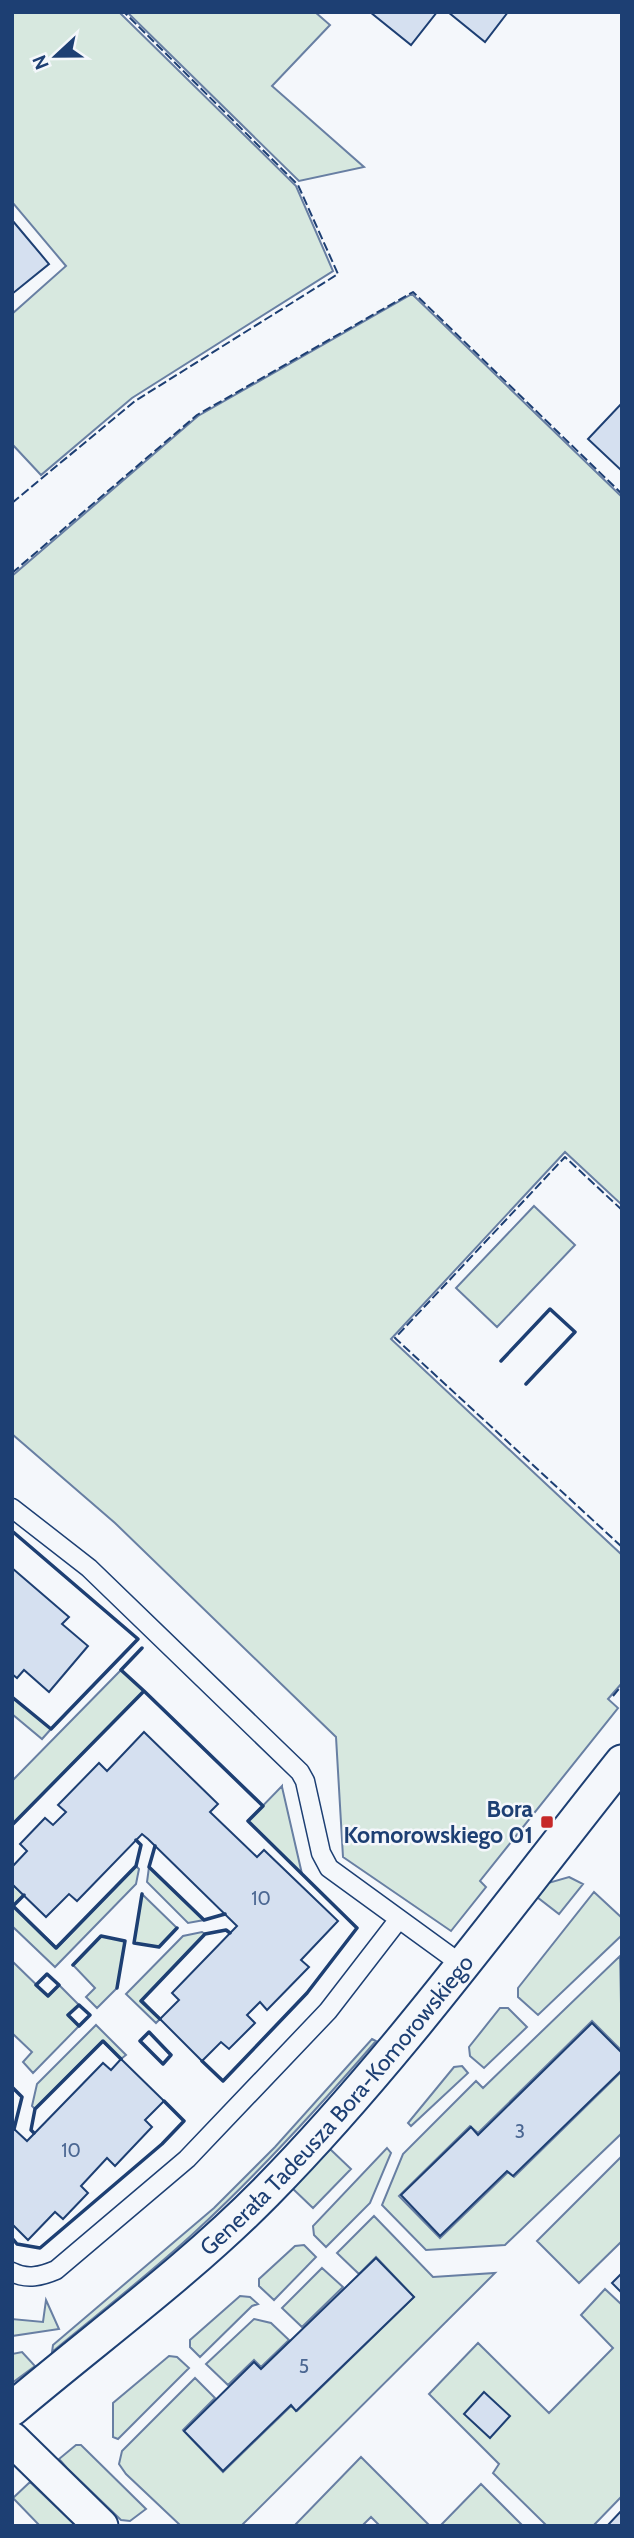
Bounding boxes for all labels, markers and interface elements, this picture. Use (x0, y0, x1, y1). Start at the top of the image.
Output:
north arrow (21, 21, 91, 91)
text: N (28, 52, 54, 73)
place label: Bora Komorowskiego 01 (343, 1795, 534, 1849)
marker: Bora Komorowskiego 01 (539, 1814, 555, 1830)
house number: 10 (251, 1887, 271, 1910)
street label: Generała Tadeusza Bora-Komorowskiego (194, 1949, 479, 2261)
house number: 3 (515, 2120, 525, 2143)
house number: 10 (61, 2139, 81, 2162)
house number: 5 (299, 2355, 309, 2378)

